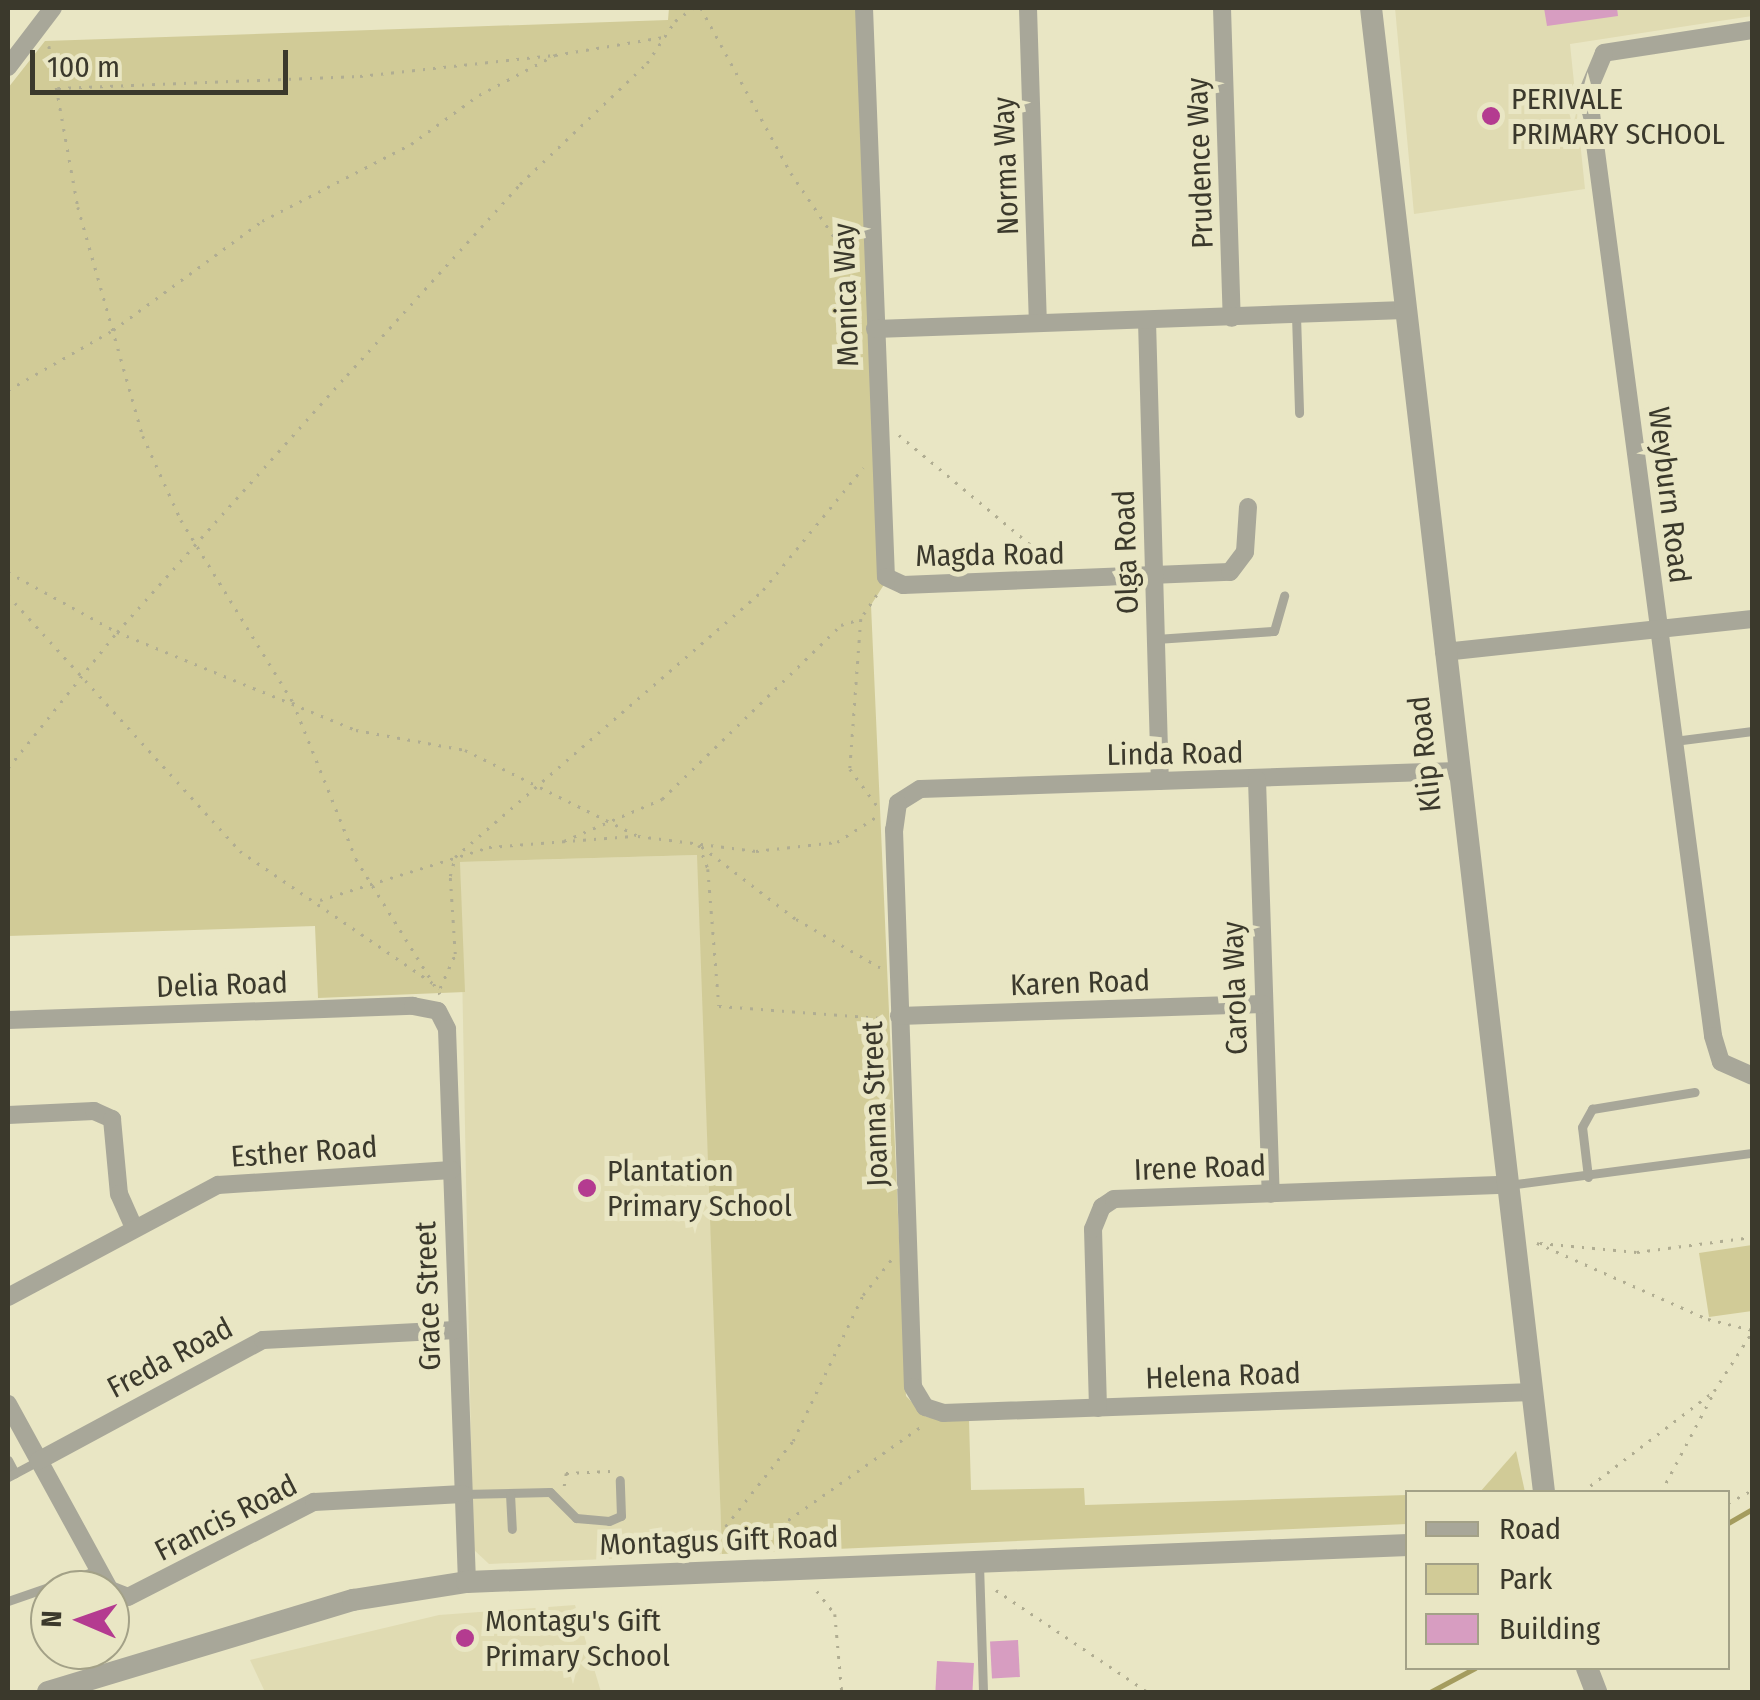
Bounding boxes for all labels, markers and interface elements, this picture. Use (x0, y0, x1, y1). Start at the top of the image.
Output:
scale bar (35, 30, 292, 92)
text: 100 m (47, 49, 120, 85)
street label: Prudence Way (1179, 77, 1221, 249)
place label: PERIVALE PRIMARY SCHOOL (1511, 81, 1725, 152)
street label: Norma Way (986, 96, 1026, 236)
marker: PERIVALE PRIMARY SCHOOL (1480, 105, 1502, 127)
street label: Monica Way (825, 222, 867, 368)
street label: Weyburn Road (1640, 405, 1698, 585)
street label: Olga Road (1106, 489, 1146, 615)
street label: Magda Road (915, 536, 1065, 574)
street label: Klip Road (1401, 694, 1449, 814)
street label: Linda Road (1106, 735, 1244, 773)
street label: Carola Way (1215, 921, 1255, 1055)
street label: Karen Road (1009, 963, 1151, 1003)
street label: Delia Road (156, 965, 288, 1005)
street label: Joanna Street (854, 1021, 896, 1187)
street label: Esther Road (229, 1129, 379, 1175)
street label: Irene Road (1133, 1148, 1267, 1188)
place label: Plantation Primary School (607, 1153, 792, 1224)
marker: Plantation Primary School (576, 1177, 598, 1199)
street label: Grace Street (407, 1221, 449, 1371)
street label: Freda Road (101, 1310, 239, 1406)
street label: Helena Road (1145, 1355, 1301, 1397)
street label: Francis Road (149, 1467, 303, 1569)
legend (1405, 1490, 1730, 1670)
text: Road (1499, 1511, 1561, 1547)
street label: Montagus Gift Road (599, 1519, 839, 1563)
text: Park (1499, 1561, 1552, 1597)
north arrow (30, 1570, 130, 1670)
place label: Montagu's Gift Primary School (485, 1603, 670, 1674)
text: N (35, 1610, 68, 1628)
text: Building (1499, 1611, 1600, 1647)
marker: Montagu's Gift Primary School (454, 1627, 476, 1649)

